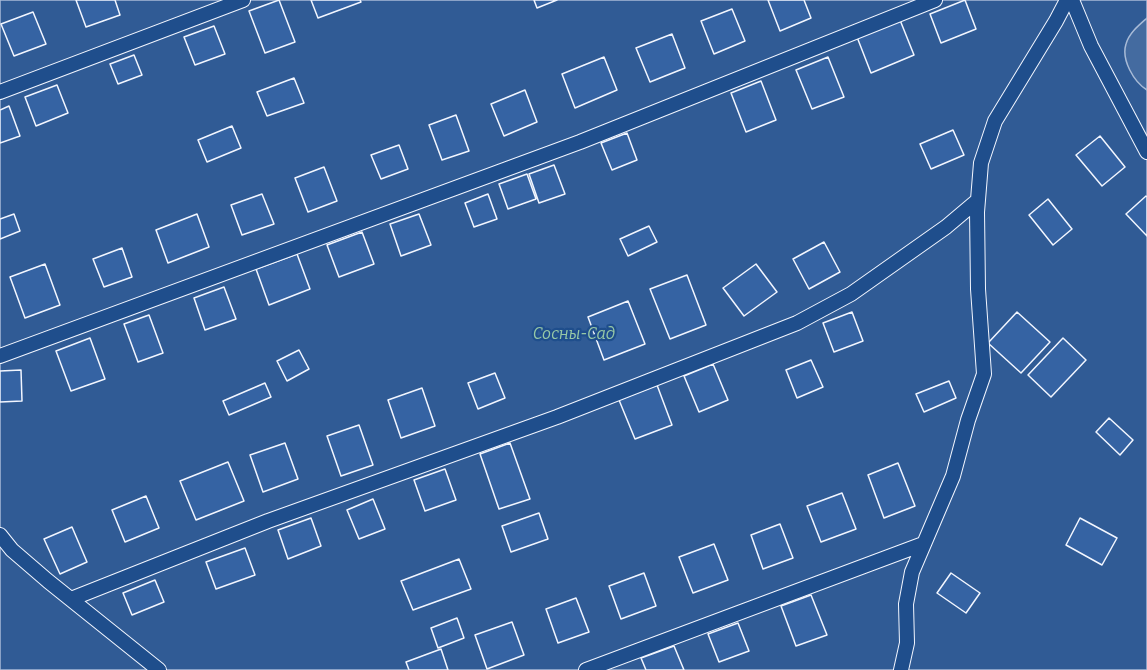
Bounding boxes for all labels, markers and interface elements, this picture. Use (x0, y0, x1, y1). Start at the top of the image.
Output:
park label: Сосны-Сад (533, 325, 615, 345)

